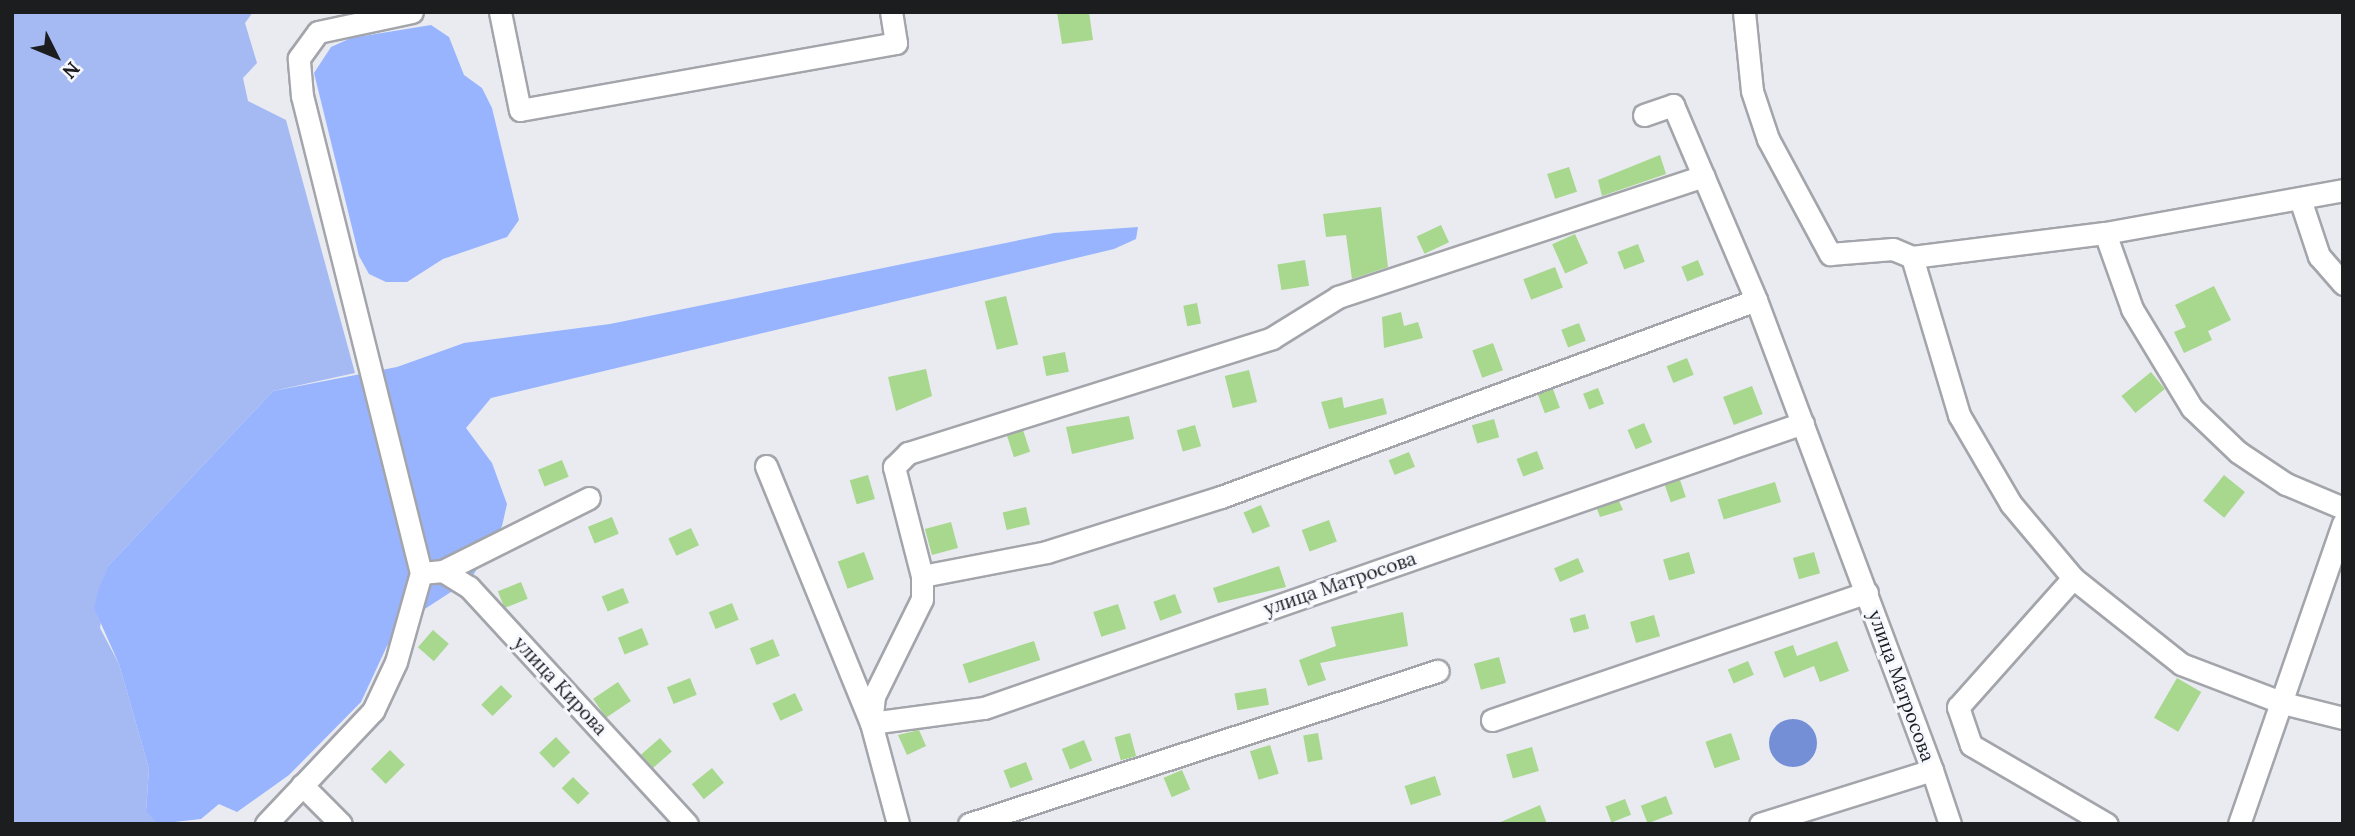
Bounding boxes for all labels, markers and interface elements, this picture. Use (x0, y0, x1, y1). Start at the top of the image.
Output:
north arrow (21, 21, 91, 91)
text: N (58, 57, 85, 84)
street label: улица Матросова (1261, 547, 1419, 621)
street label: улица Матросова (1863, 607, 1939, 765)
street label: улица Кирова (508, 632, 612, 740)

